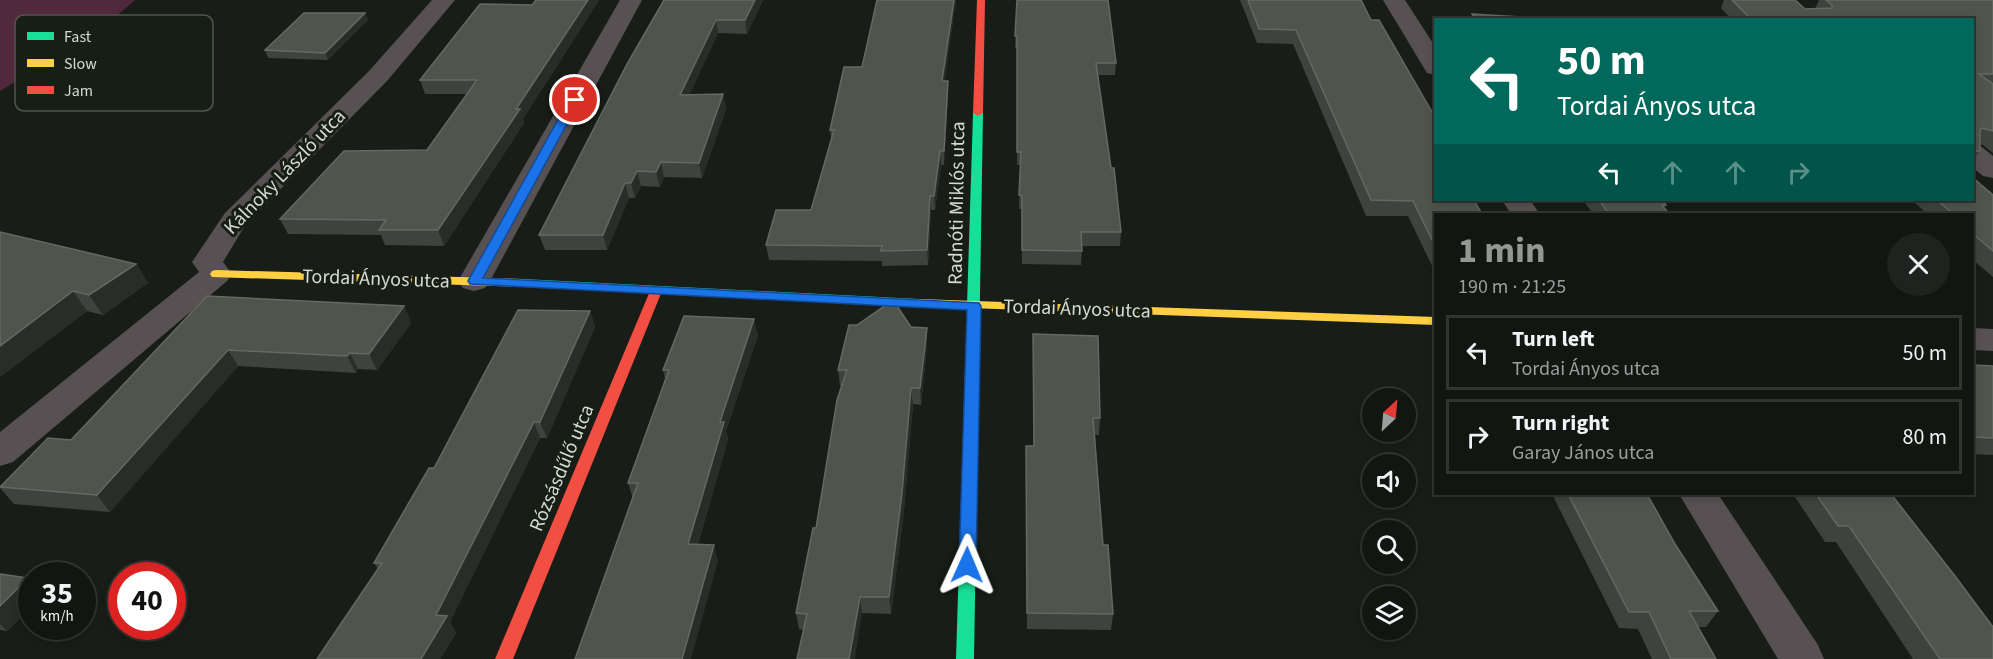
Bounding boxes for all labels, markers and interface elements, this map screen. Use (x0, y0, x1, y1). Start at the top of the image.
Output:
legend (15, 15, 213, 111)
text: Fast (64, 26, 92, 48)
text: 50 m (1557, 31, 1646, 91)
icon: left (1458, 42, 1536, 120)
text: Slow (64, 53, 97, 75)
pin (549, 74, 600, 125)
text: Jam (64, 80, 93, 102)
icon: arrive (558, 83, 591, 116)
text: Tordai Ányos utca (1557, 87, 1756, 126)
street label: Kálnoky László utca (218, 103, 352, 241)
street label: Radnóti Miklós utca (942, 121, 972, 285)
icon: left (1593, 156, 1626, 189)
icon: ahead (1656, 156, 1689, 189)
icon: ahead (1719, 156, 1752, 189)
icon: right (1782, 156, 1815, 189)
text: 1 min (1458, 225, 1546, 276)
button: close (1887, 233, 1950, 296)
street label: Tordai Ányos utca (302, 262, 450, 296)
text: 190 m · 21:25 (1458, 273, 1566, 301)
street label: Tordai Ányos utca (1003, 292, 1151, 326)
text: Turn left (1512, 323, 1594, 355)
icon: left (1461, 336, 1494, 369)
text: 50 m (1902, 337, 1947, 369)
text: Tordai Ányos utca (1512, 355, 1660, 383)
north arrow (1362, 388, 1416, 442)
map controls (1362, 388, 1416, 640)
street label: Rózsásdűlő utca (523, 400, 601, 536)
text: Turn right (1512, 407, 1609, 439)
icon: right (1461, 420, 1494, 453)
text: 80 m (1902, 421, 1947, 453)
text: Garay János utca (1512, 439, 1654, 467)
button: sound (1362, 454, 1416, 508)
button: search (1362, 520, 1416, 574)
position arrow (935, 533, 999, 597)
speed limit sign: 40 (108, 562, 186, 640)
text: 35 (41, 572, 73, 615)
button: layers (1362, 586, 1416, 640)
text: km/h (40, 606, 74, 627)

